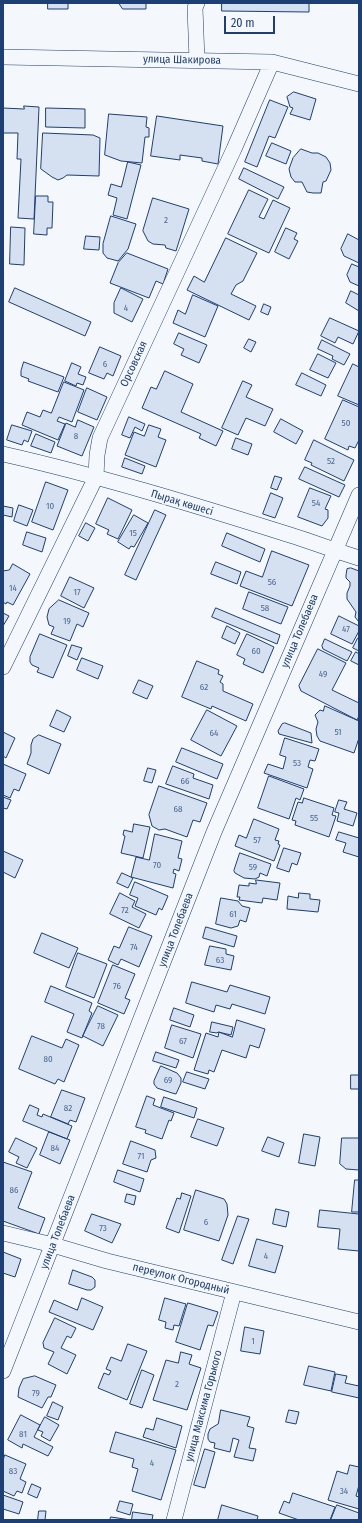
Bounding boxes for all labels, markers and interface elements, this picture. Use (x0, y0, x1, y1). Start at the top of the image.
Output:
scale bar (226, 8, 277, 34)
text: 20 m (231, 16, 255, 30)
street label: улица Шакирова (143, 53, 221, 67)
house number: 2 (164, 215, 168, 225)
house number: 4 (124, 303, 128, 313)
street label: Орсовская (118, 339, 150, 389)
house number: 6 (103, 359, 107, 369)
house number: 50 (342, 418, 350, 428)
house number: 8 (74, 431, 78, 441)
house number: 52 (327, 456, 335, 466)
street label: Пырақ көшесі (149, 487, 215, 519)
house number: 54 (312, 498, 320, 508)
house number: 10 (46, 501, 54, 511)
house number: 15 (129, 528, 137, 538)
house number: 56 (268, 577, 276, 587)
house number: 14 (9, 583, 17, 593)
house number: 17 (73, 587, 81, 597)
street label: улица Толебаева (279, 592, 321, 670)
house number: 58 (261, 603, 269, 613)
house number: 19 (63, 616, 71, 626)
house number: 47 (342, 624, 350, 634)
house number: 60 (251, 646, 261, 656)
house number: 49 (319, 669, 327, 679)
house number: 62 (200, 682, 208, 692)
house number: 51 (334, 727, 342, 737)
house number: 64 (210, 728, 218, 738)
house number: 53 (293, 758, 301, 768)
house number: 66 (181, 776, 189, 786)
house number: 68 (174, 804, 182, 814)
house number: 55 (310, 813, 318, 823)
house number: 57 (253, 835, 261, 845)
house number: 70 (153, 860, 161, 870)
house number: 59 (249, 862, 257, 872)
street label: улица Толебаева (156, 891, 196, 969)
house number: 72 (121, 905, 129, 915)
house number: 61 (229, 909, 237, 919)
house number: 74 (130, 942, 138, 952)
house number: 63 (216, 955, 224, 965)
house number: 76 (113, 981, 121, 991)
house number: 78 (97, 1021, 105, 1031)
house number: 67 (179, 1036, 187, 1046)
house number: 80 (43, 1054, 53, 1064)
house number: 69 (164, 1075, 172, 1085)
house number: 82 (64, 1103, 72, 1113)
house number: 84 (51, 1143, 59, 1153)
house number: 71 (137, 1151, 145, 1161)
house number: 86 (10, 1185, 18, 1195)
street label: улица Толебаева (38, 1193, 78, 1271)
house number: 6 (204, 1217, 208, 1227)
house number: 73 (99, 1223, 107, 1233)
house number: 4 (264, 1251, 268, 1261)
street label: переулок Огородный (131, 1261, 231, 1297)
house number: 1 (251, 1336, 255, 1346)
street label: улица Максима Горького (183, 1349, 225, 1463)
house number: 2 (175, 1379, 179, 1389)
house number: 79 (32, 1388, 40, 1398)
house number: 81 (19, 1429, 27, 1439)
house number: 4 (150, 1458, 154, 1468)
house number: 83 (9, 1466, 17, 1476)
house number: 34 (340, 1486, 348, 1496)

